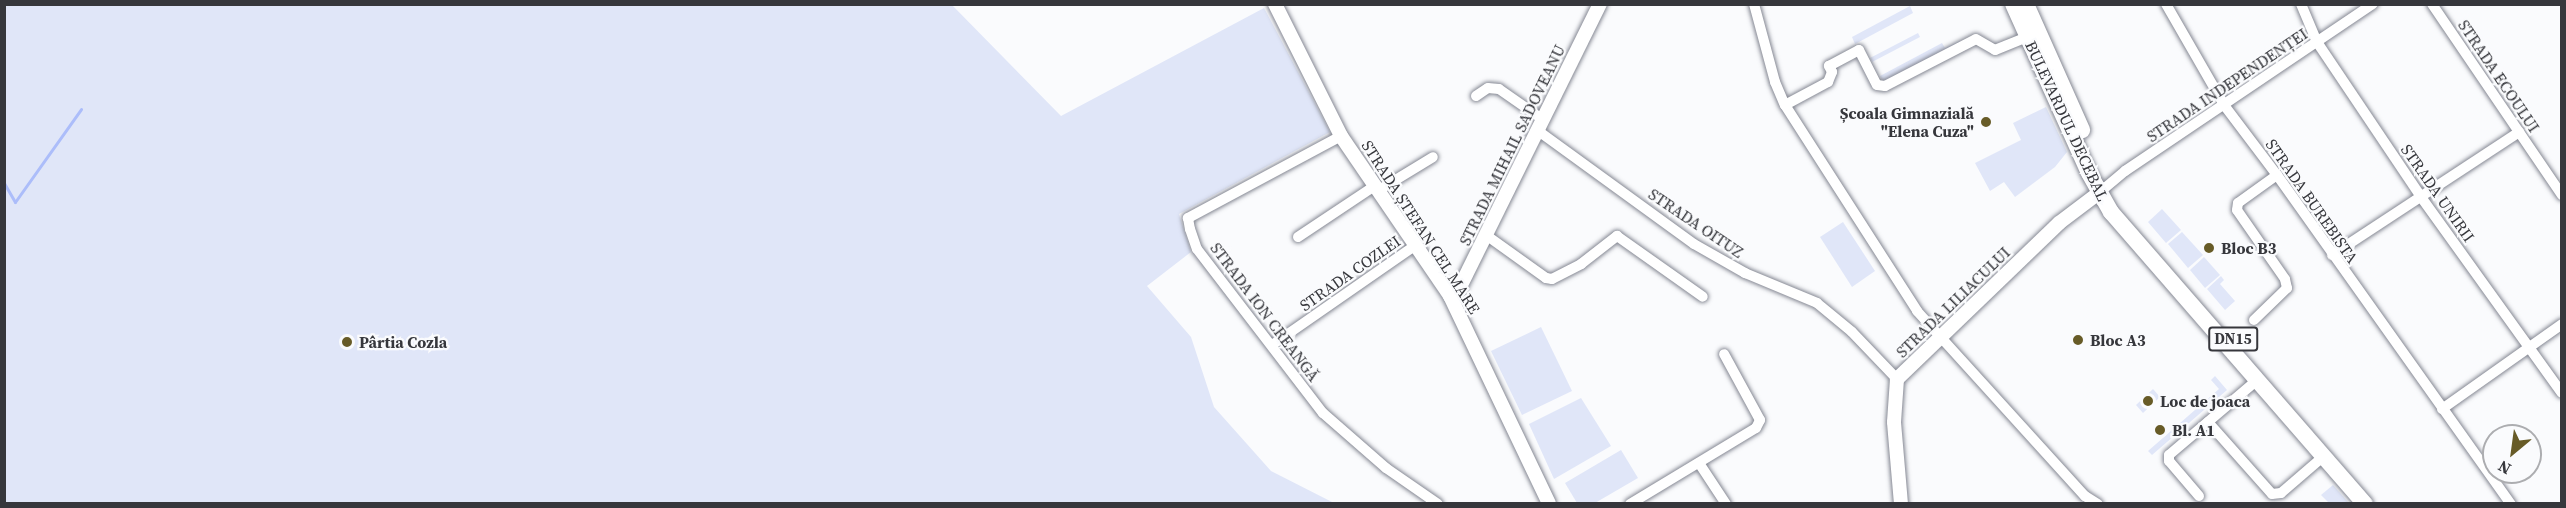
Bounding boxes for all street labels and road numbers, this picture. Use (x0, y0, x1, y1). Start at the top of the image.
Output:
street label: STRADA ECOULUI (2454, 16, 2544, 136)
street label: STRADA INDEPENDENȚEI (2143, 24, 2311, 146)
street label: BULEVARDUL DECEBAL (2021, 38, 2113, 204)
street label: STRADA MIHAIL SADOVEANU (1455, 42, 1569, 248)
street label: STRADA BUREBISTA (2262, 135, 2362, 267)
street label: STRADA ȘTEFAN CEL MARE (1358, 137, 1484, 317)
street label: STRADA UNIRII (2397, 140, 2479, 246)
street label: STRADA OITUZ (1645, 184, 1747, 262)
street label: STRADA COZLEI (1296, 231, 1404, 315)
street label: STRADA ION CREANGĂ (1206, 239, 1324, 385)
street label: STRADA LILIACULUI (1892, 243, 2014, 361)
road number: DN15 (2208, 327, 2258, 351)

